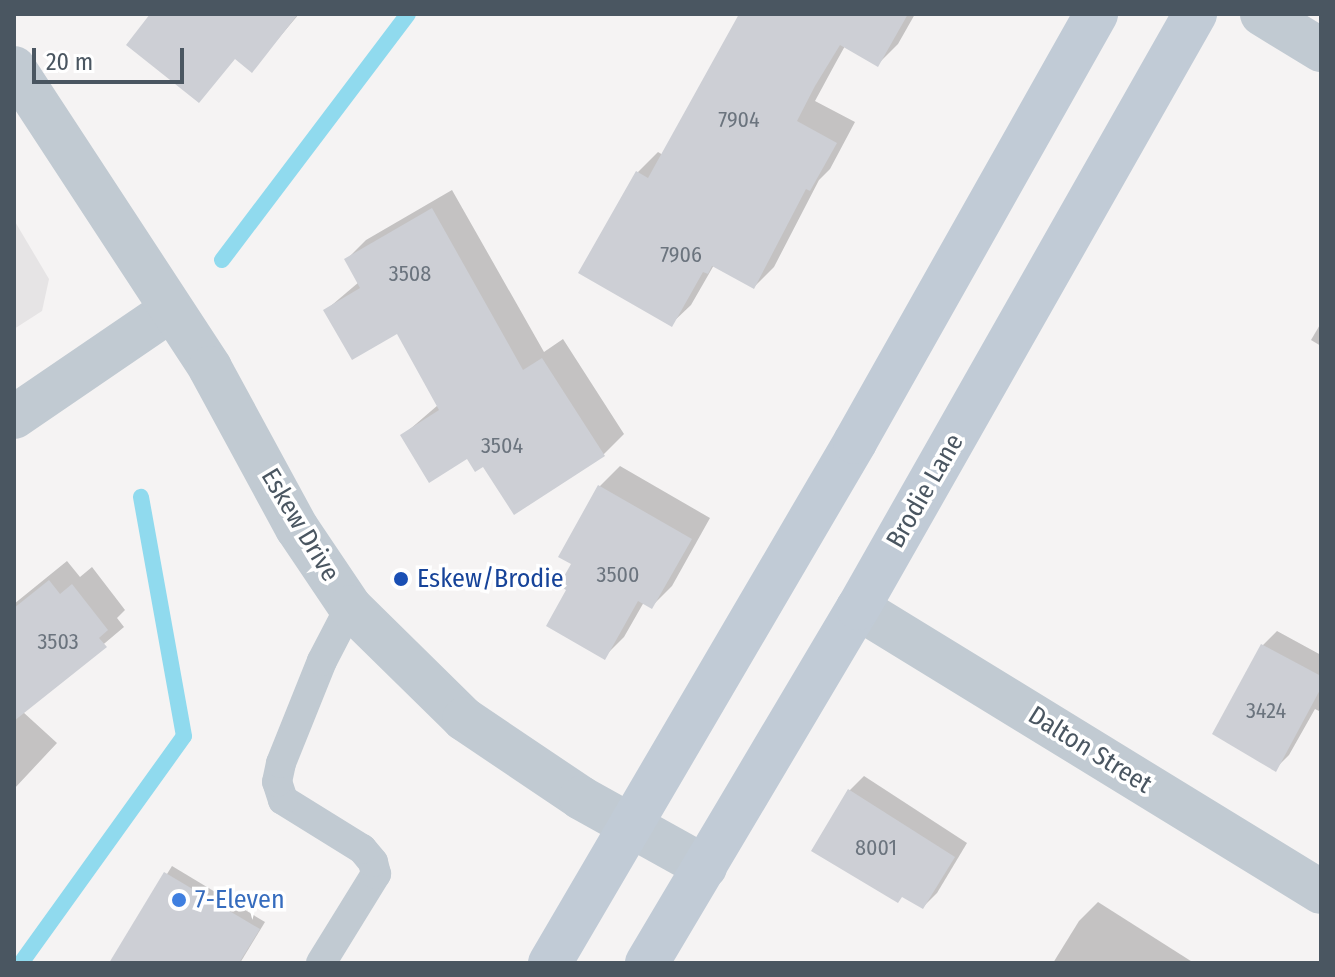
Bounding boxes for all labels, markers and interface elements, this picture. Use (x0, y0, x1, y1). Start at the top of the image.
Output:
scale bar (36, 32, 188, 82)
text: 20 m (46, 48, 93, 76)
house number: 7904 (718, 107, 760, 133)
house number: 7906 (660, 242, 702, 268)
house number: 3508 (389, 261, 431, 287)
street label: Brodie Lane (880, 429, 970, 553)
house number: 3504 (481, 433, 523, 459)
street label: Eskew Drive (254, 463, 346, 587)
house number: 3500 (597, 562, 639, 588)
place label: Eskew/Brodie (417, 563, 564, 595)
marker: Eskew/Brodie (392, 570, 410, 588)
house number: 3503 (37, 629, 79, 655)
house number: 3424 (1246, 698, 1286, 724)
street label: Dalton Street (1022, 700, 1158, 800)
house number: 8001 (855, 835, 897, 861)
place label: 7-Eleven (195, 884, 285, 916)
marker: 7-Eleven (170, 891, 188, 909)

